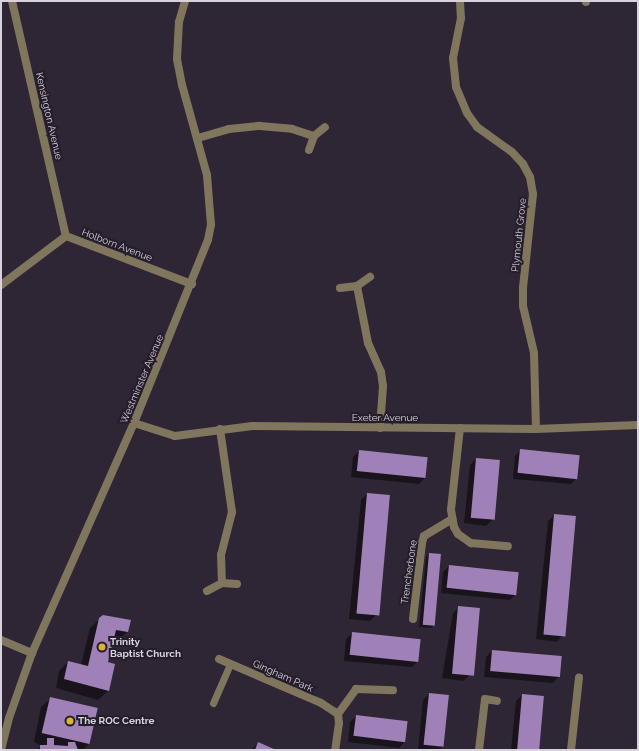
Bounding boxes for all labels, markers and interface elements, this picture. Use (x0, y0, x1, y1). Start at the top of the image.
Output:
street label: Kensington Avenue (33, 71, 65, 161)
street label: Plymouth Grove (509, 197, 529, 273)
street label: Holborn Avenue (80, 226, 154, 264)
street label: Westminster Avenue (118, 332, 166, 426)
street label: Exeter Avenue (351, 412, 419, 424)
street label: Trencherbone (399, 539, 419, 605)
place label: Trinity Baptist Church (110, 635, 181, 658)
marker: Trinity Baptist Church (97, 642, 107, 652)
street label: Gingham Park (251, 657, 315, 695)
place label: The ROC Centre (78, 715, 155, 727)
marker: The ROC Centre (65, 716, 75, 726)

